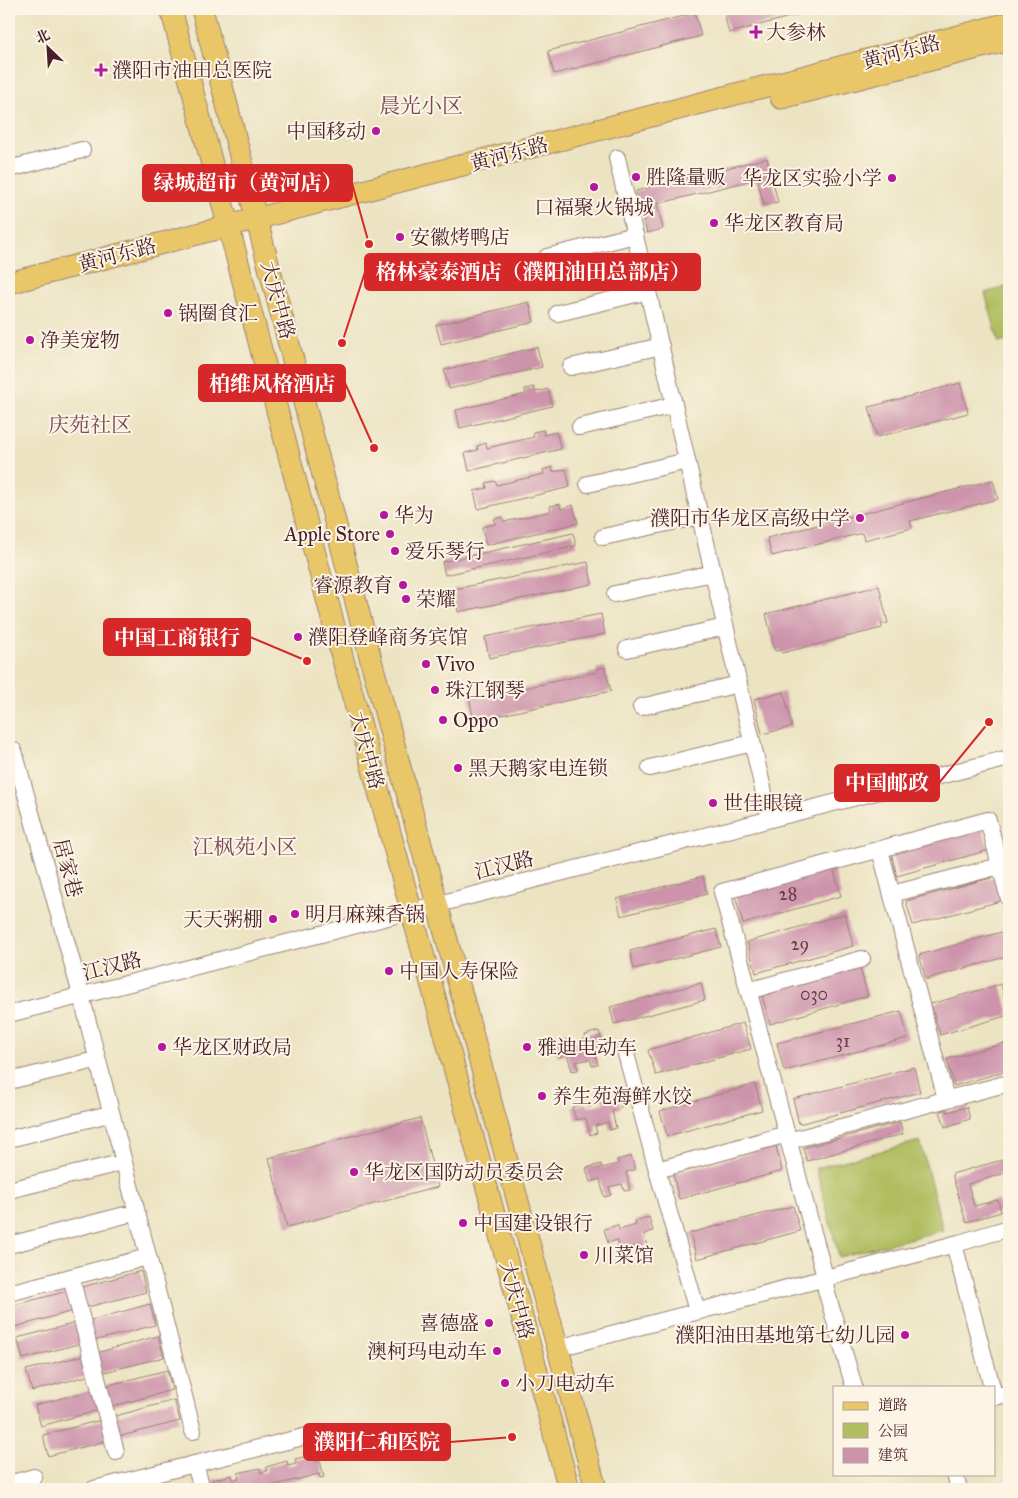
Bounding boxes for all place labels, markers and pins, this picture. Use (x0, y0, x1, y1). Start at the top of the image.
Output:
place label: 大参林 (766, 20, 826, 44)
marker: 大参林 (750, 26, 762, 38)
place label: 濮阳市油田总医院 (112, 58, 272, 82)
marker: 濮阳市油田总医院 (94, 63, 108, 77)
place label: 中国移动 (286, 119, 366, 143)
marker: 中国移动 (370, 125, 382, 137)
callout: 绿城超市（黄河店） (143, 165, 352, 201)
place label: 胜隆量贩 (646, 165, 726, 189)
place label: 华龙区实验小学 (742, 166, 882, 190)
marker: 胜隆量贩 (630, 171, 642, 183)
marker: 华龙区实验小学 (886, 172, 898, 184)
marker: 口福聚火锅城 (588, 181, 600, 193)
place label: 口福聚火锅城 (534, 195, 654, 219)
place label: 华龙区教育局 (724, 211, 844, 235)
marker: 华龙区教育局 (708, 217, 720, 229)
place label: 安徽烤鸭店 (410, 225, 510, 249)
marker: 安徽烤鸭店 (394, 231, 406, 243)
callout: 格林豪泰酒店（濮阳油田总部店） (365, 254, 700, 290)
place label: 锅圈食汇 (178, 301, 258, 325)
marker: 锅圈食汇 (162, 307, 174, 319)
place label: 净美宠物 (40, 328, 120, 352)
marker: 净美宠物 (24, 334, 36, 346)
callout: 柏维风格酒店 (199, 365, 345, 401)
place label: 华为 (394, 503, 434, 527)
place label: 濮阳市华龙区高级中学 (650, 506, 850, 530)
marker: 华为 (378, 509, 390, 521)
marker: 濮阳市华龙区高级中学 (854, 512, 866, 524)
place label: Apple Store (283, 522, 380, 546)
marker: Apple Store (384, 528, 396, 540)
place label: 爱乐琴行 (405, 539, 485, 563)
marker: 爱乐琴行 (389, 545, 401, 557)
place label: 睿源教育 (313, 573, 393, 597)
marker: 睿源教育 (397, 579, 409, 591)
place label: 荣耀 (416, 587, 456, 611)
marker: 荣耀 (400, 593, 412, 605)
callout: 中国工商银行 (104, 619, 250, 655)
place label: 濮阳登峰商务宾馆 (308, 625, 468, 649)
marker: 濮阳登峰商务宾馆 (292, 631, 304, 643)
place label: Vivo (435, 652, 475, 676)
marker: Vivo (420, 658, 432, 670)
place label: 珠江钢琴 (445, 678, 525, 702)
marker: 珠江钢琴 (429, 684, 441, 696)
place label: Oppo (453, 708, 499, 732)
marker: Oppo (437, 714, 449, 726)
place label: 黑天鹅家电连锁 (468, 756, 608, 780)
marker: 黑天鹅家电连锁 (452, 762, 464, 774)
callout: 中国邮政 (835, 765, 939, 801)
place label: 世佳眼镜 (723, 791, 803, 815)
marker: 世佳眼镜 (707, 797, 719, 809)
place label: 明月麻辣香锅 (305, 902, 425, 926)
place label: 天天粥棚 (183, 907, 263, 931)
marker: 明月麻辣香锅 (289, 908, 301, 920)
marker: 天天粥棚 (267, 913, 279, 925)
place label: 中国人寿保险 (399, 959, 519, 983)
marker: 中国人寿保险 (383, 965, 395, 977)
place label: 华龙区财政局 (172, 1035, 292, 1059)
place label: 雅迪电动车 (537, 1035, 637, 1059)
marker: 华龙区财政局 (156, 1041, 168, 1053)
marker: 雅迪电动车 (521, 1041, 533, 1053)
place label: 养生苑海鲜水饺 (552, 1084, 692, 1108)
marker: 养生苑海鲜水饺 (536, 1090, 548, 1102)
place label: 华龙区国防动员委员会 (364, 1160, 564, 1184)
marker: 华龙区国防动员委员会 (348, 1166, 360, 1178)
place label: 中国建设银行 (473, 1211, 593, 1235)
marker: 中国建设银行 (457, 1217, 469, 1229)
place label: 川菜馆 (594, 1243, 654, 1267)
marker: 川菜馆 (578, 1249, 590, 1261)
place label: 喜德盛 (419, 1311, 479, 1335)
marker: 喜德盛 (483, 1317, 495, 1329)
place label: 濮阳油田基地第七幼儿园 (675, 1323, 895, 1347)
marker: 濮阳油田基地第七幼儿园 (899, 1329, 911, 1341)
place label: 澳柯玛电动车 (367, 1339, 487, 1363)
marker: 澳柯玛电动车 (491, 1345, 503, 1357)
place label: 小刀电动车 (515, 1371, 615, 1395)
marker: 小刀电动车 (499, 1377, 511, 1389)
callout: 濮阳仁和医院 (304, 1424, 450, 1460)

